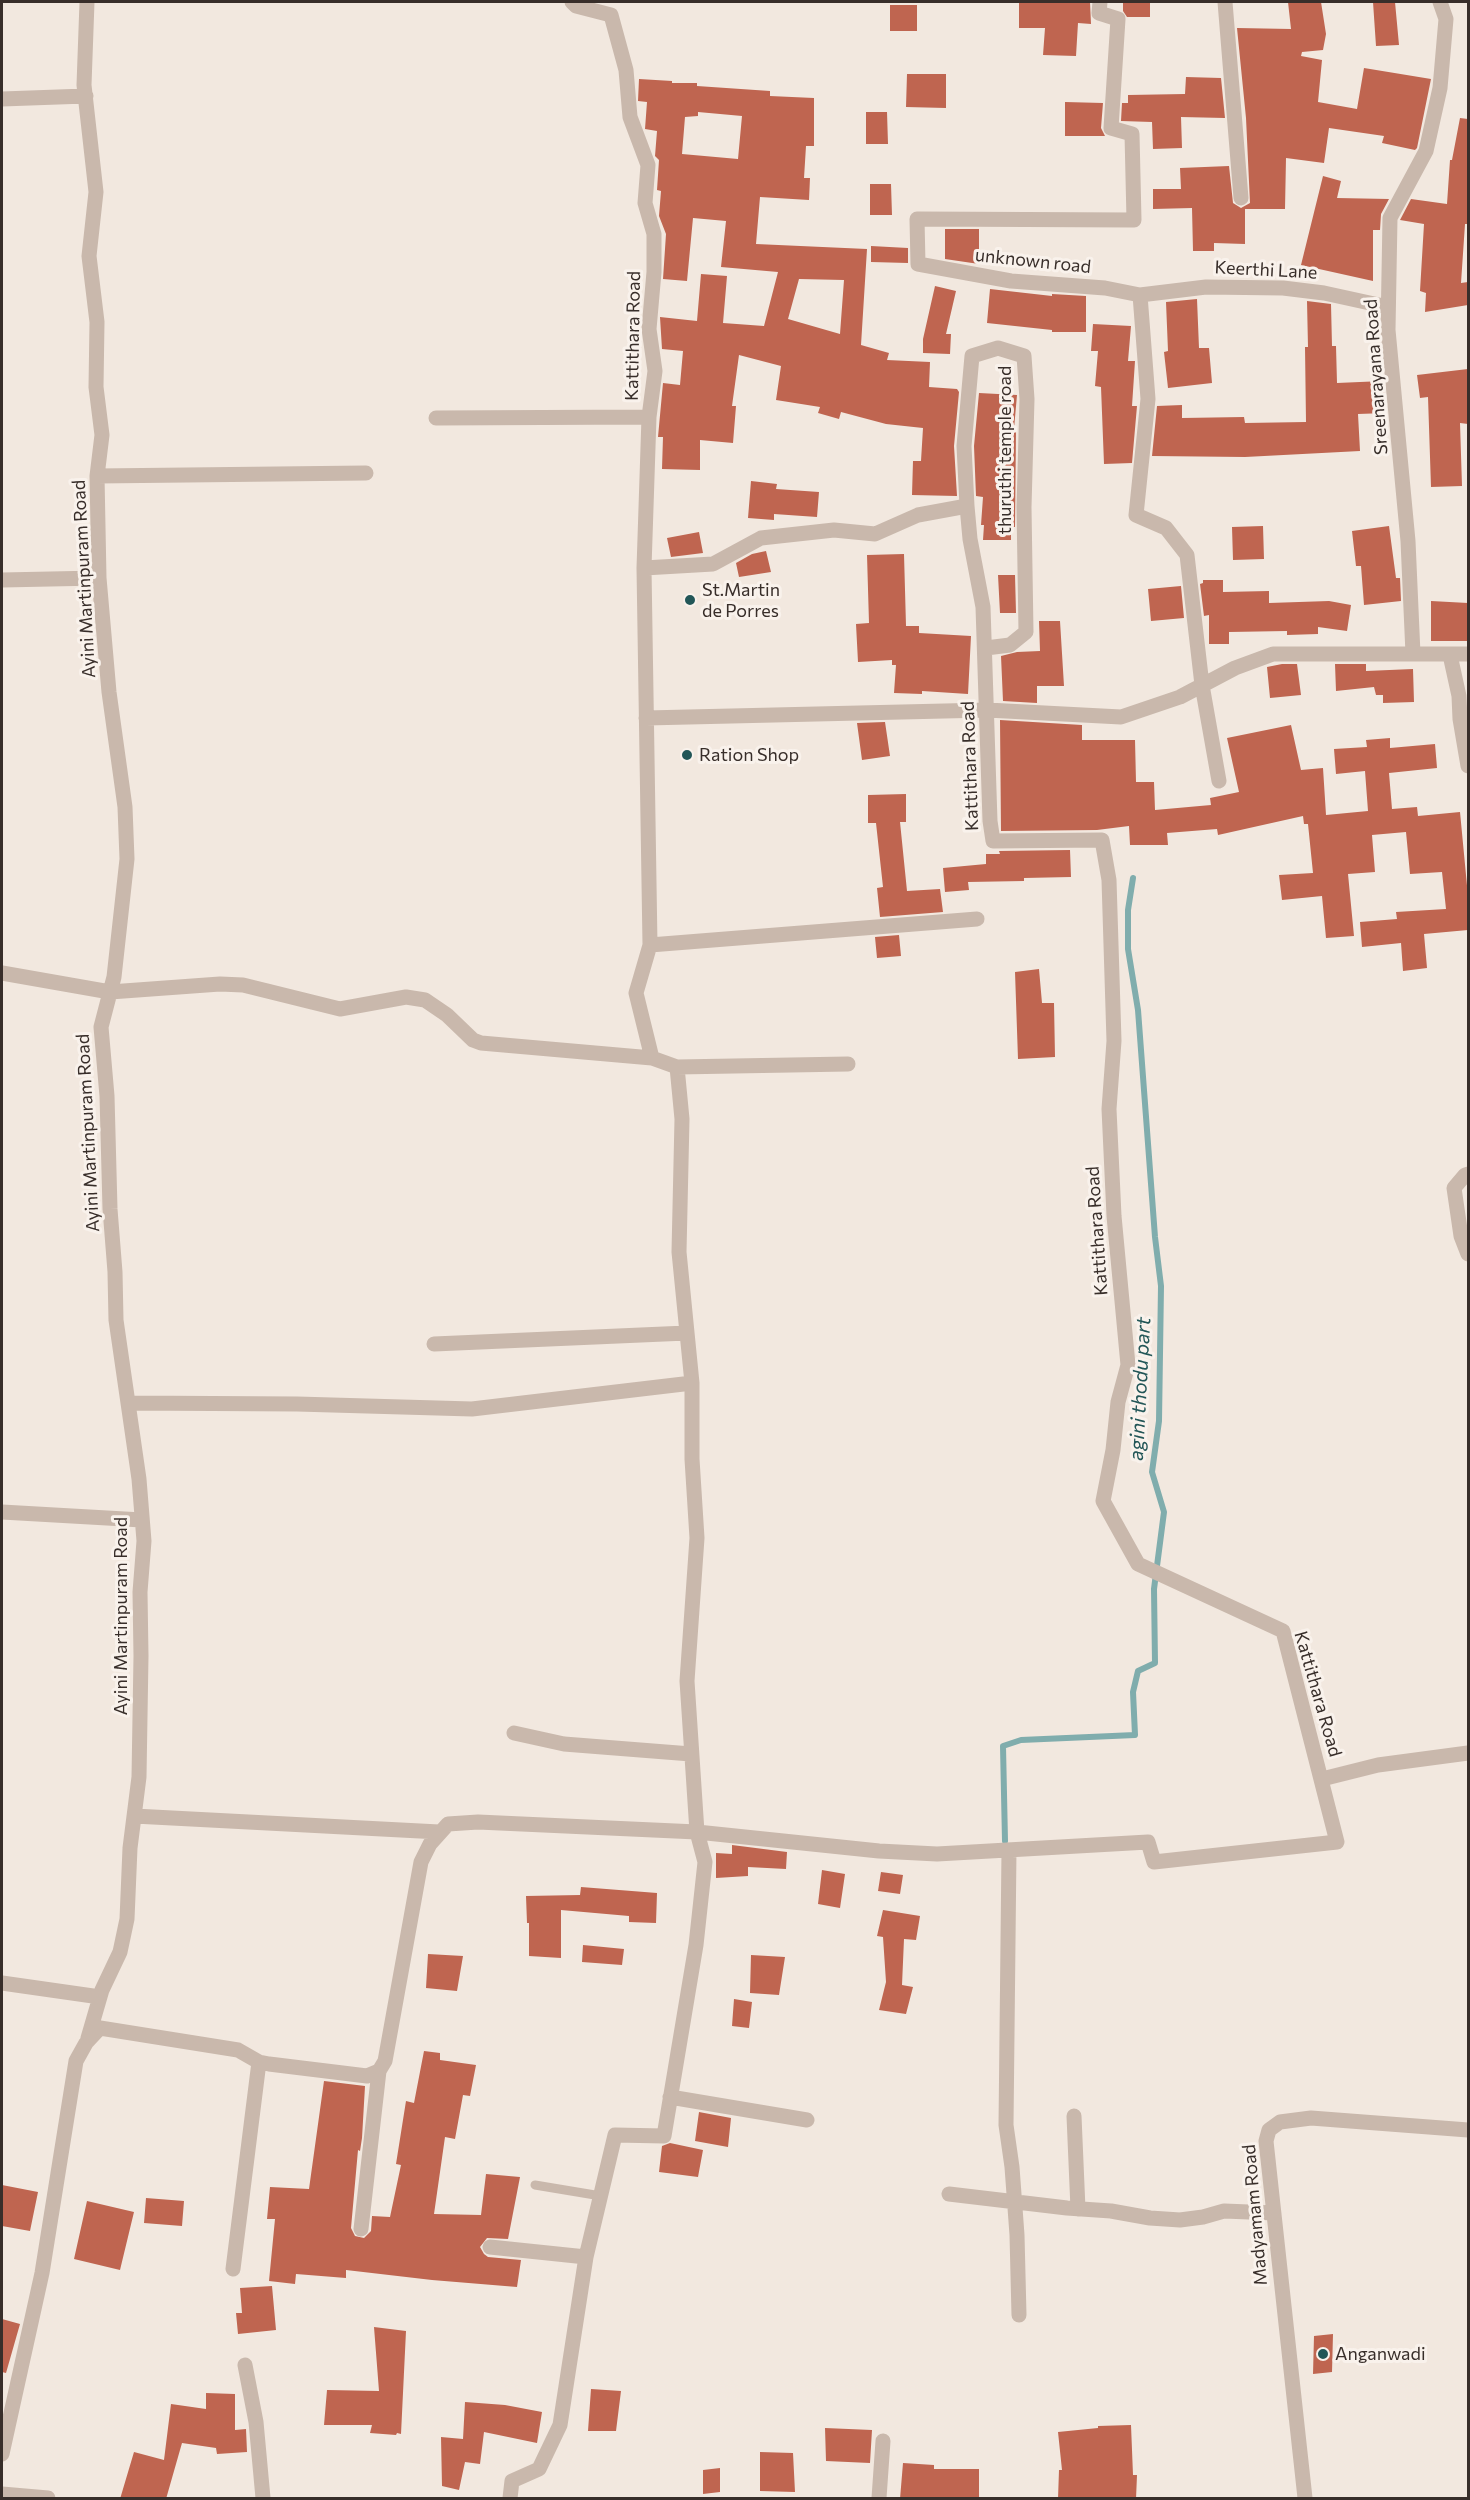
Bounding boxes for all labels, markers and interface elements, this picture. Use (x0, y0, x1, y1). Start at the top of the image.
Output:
street label: unknown road (974, 244, 1092, 278)
street label: Keerthi Lane (1214, 257, 1318, 283)
street label: Kattithara Road (621, 271, 645, 401)
street label: Sreenarayana Road (1360, 298, 1392, 456)
street label: thuruthi temple road (994, 366, 1016, 534)
street label: Ayini Martinpuram Road (68, 479, 100, 679)
place label: St.Martin de Porres (702, 579, 780, 622)
marker: St.Martin de Porres (683, 593, 697, 607)
street label: Kattithara Road (957, 701, 983, 831)
place label: Ration Shop (699, 744, 799, 766)
marker: Ration Shop (680, 748, 694, 762)
street label: Ayini Martinpuram Road (72, 1033, 104, 1233)
street label: Kattithara Road (1082, 1165, 1112, 1297)
water label: agini thodu part (1124, 1317, 1156, 1461)
street label: Ayini Martinpuram Road (110, 1517, 132, 1715)
street label: Kattithara Road (1290, 1629, 1346, 1759)
street label: Madyamam Road (1238, 2143, 1272, 2287)
place label: Anganwadi (1335, 2343, 1426, 2365)
marker: Anganwadi (1316, 2347, 1330, 2361)

